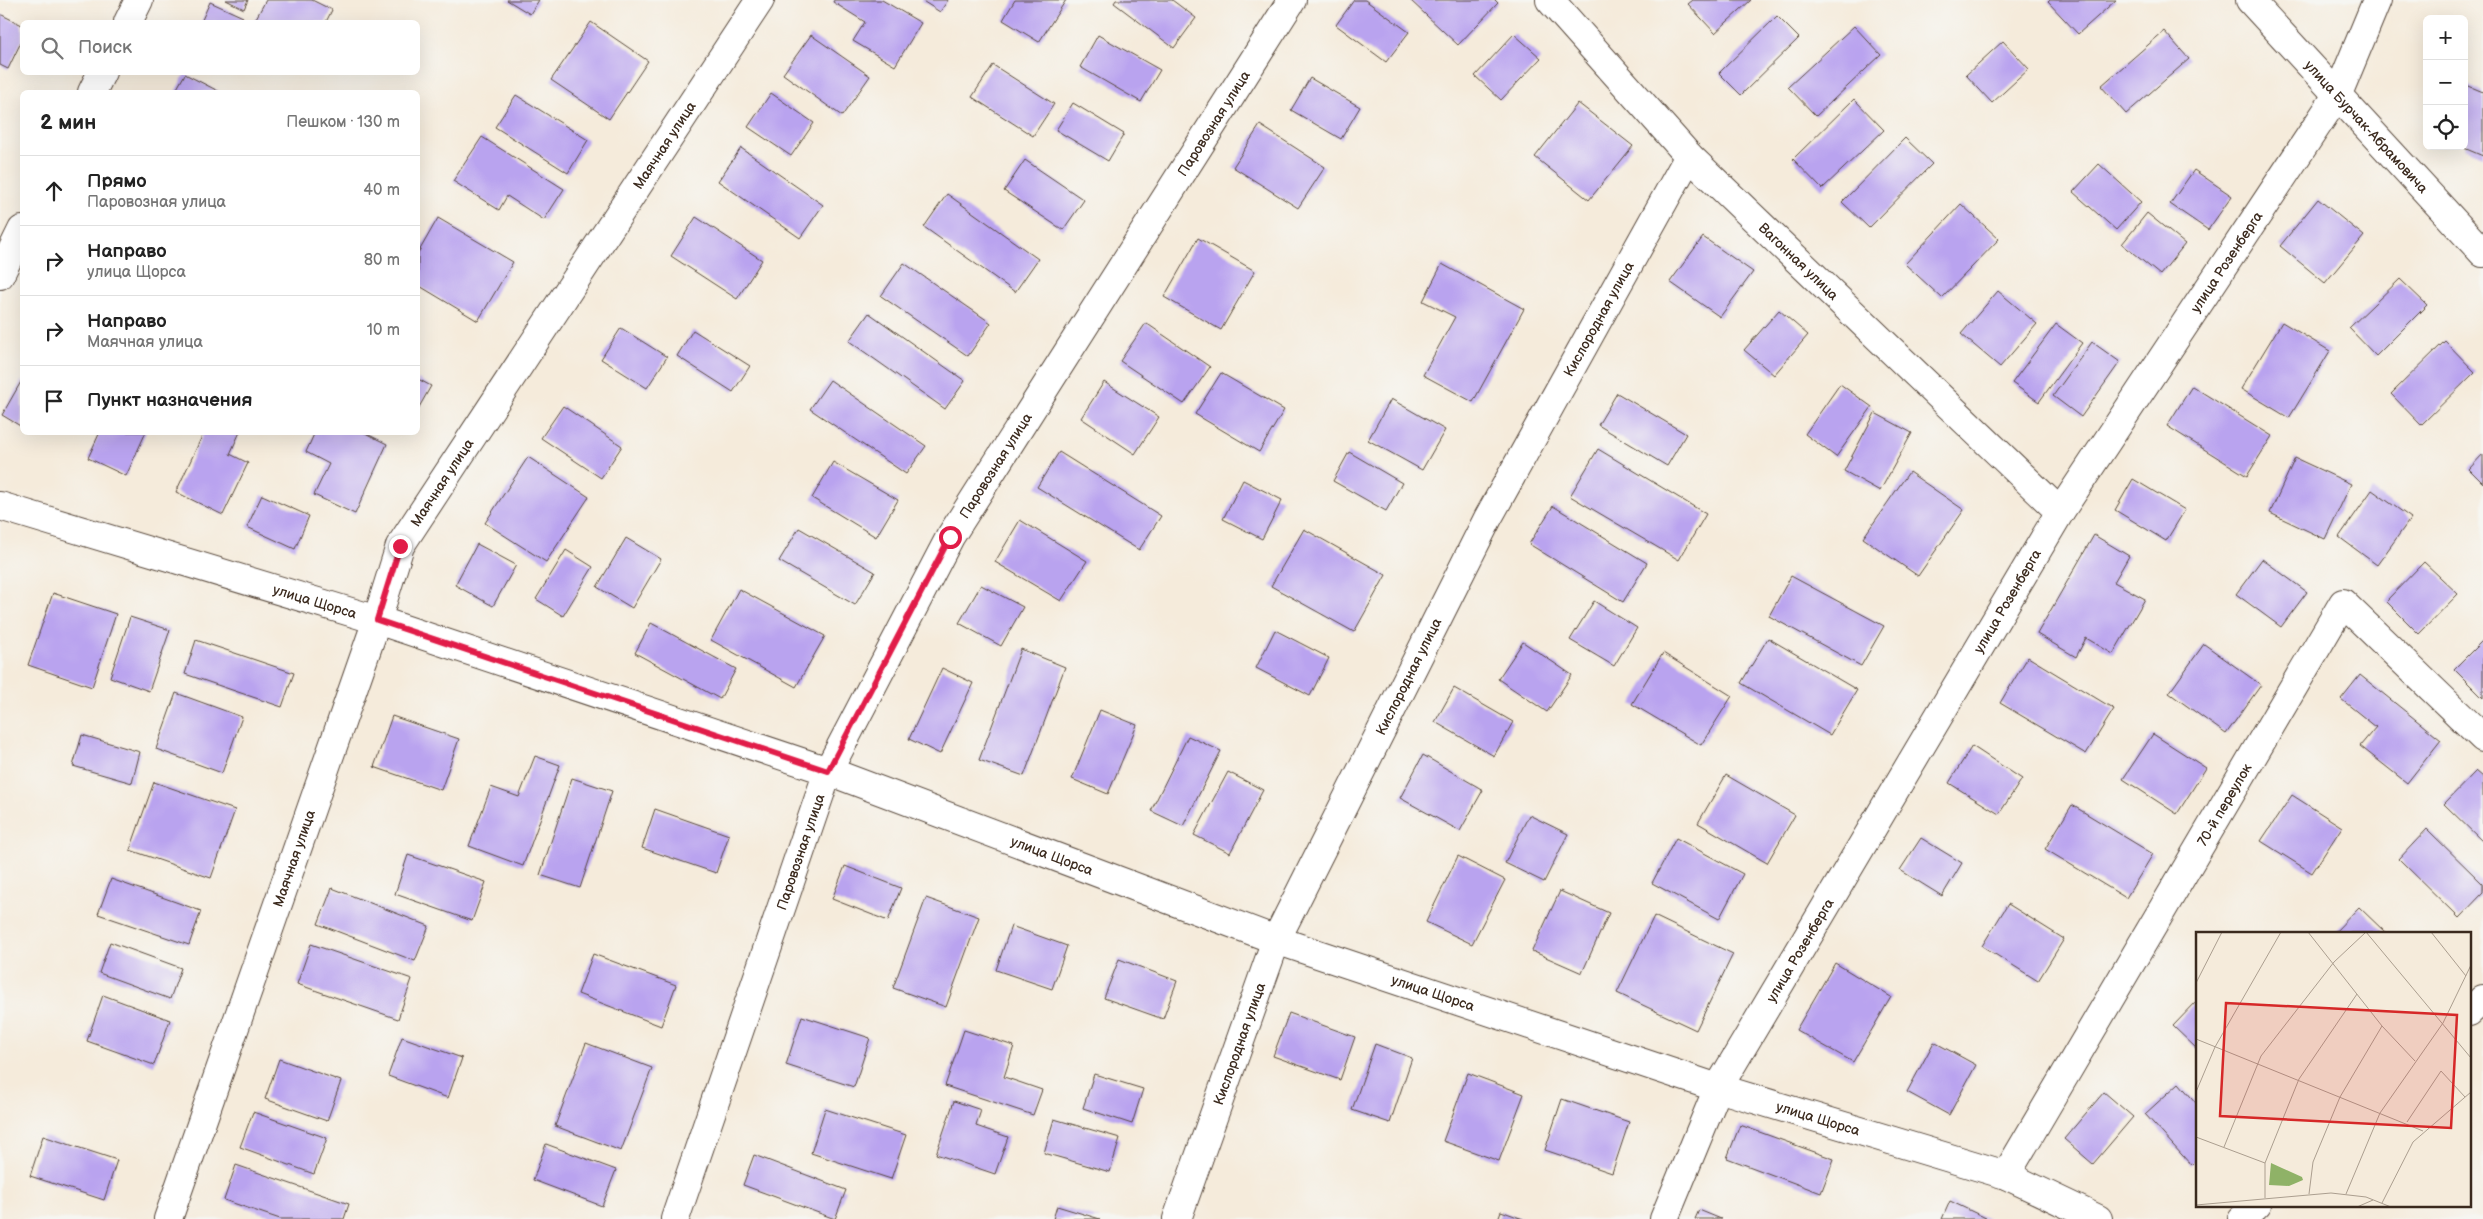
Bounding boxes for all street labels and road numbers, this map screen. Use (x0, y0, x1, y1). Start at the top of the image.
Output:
street label: улица Бурчак-Абрамовича (2301, 57, 2432, 197)
street label: Паровозная улица (1174, 67, 1254, 179)
street label: Маячная улица (629, 98, 700, 192)
street label: улица Розенберга (2187, 207, 2266, 316)
street label: Вагонная улица (1755, 219, 1843, 304)
street label: Кислородная улица (1560, 258, 1638, 379)
street label: Паровозная улица (956, 409, 1036, 521)
street label: Маячная улица (407, 435, 477, 530)
street label: улица Розенберга (1970, 545, 2045, 656)
street label: улица Щорса (271, 581, 360, 622)
street label: Кислородная улица (1372, 614, 1445, 738)
street label: 70-й переулок (2193, 760, 2255, 849)
street label: Паровозная улица (773, 791, 828, 912)
street label: Маячная улица (269, 807, 319, 909)
street label: улица Щорса (1009, 832, 1096, 879)
street label: улица Розенберга (1762, 895, 1838, 1005)
street label: улица Щорса (1389, 971, 1478, 1015)
street label: Кислородная улица (1210, 979, 1269, 1107)
street label: улица Щорса (1774, 1098, 1863, 1139)

